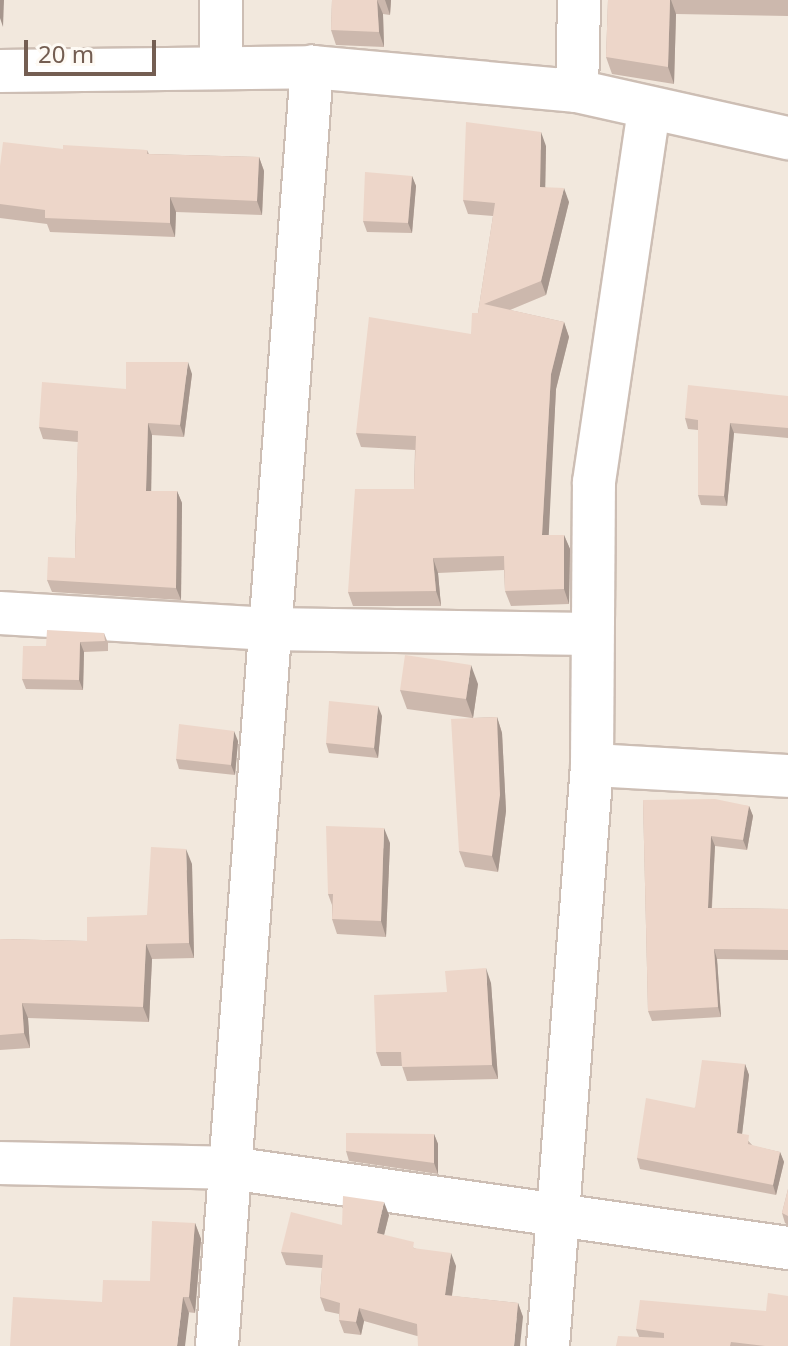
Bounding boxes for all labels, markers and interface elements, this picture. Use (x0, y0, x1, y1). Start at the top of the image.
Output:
scale bar (28, 24, 160, 74)
text: 20 m (38, 37, 94, 70)

